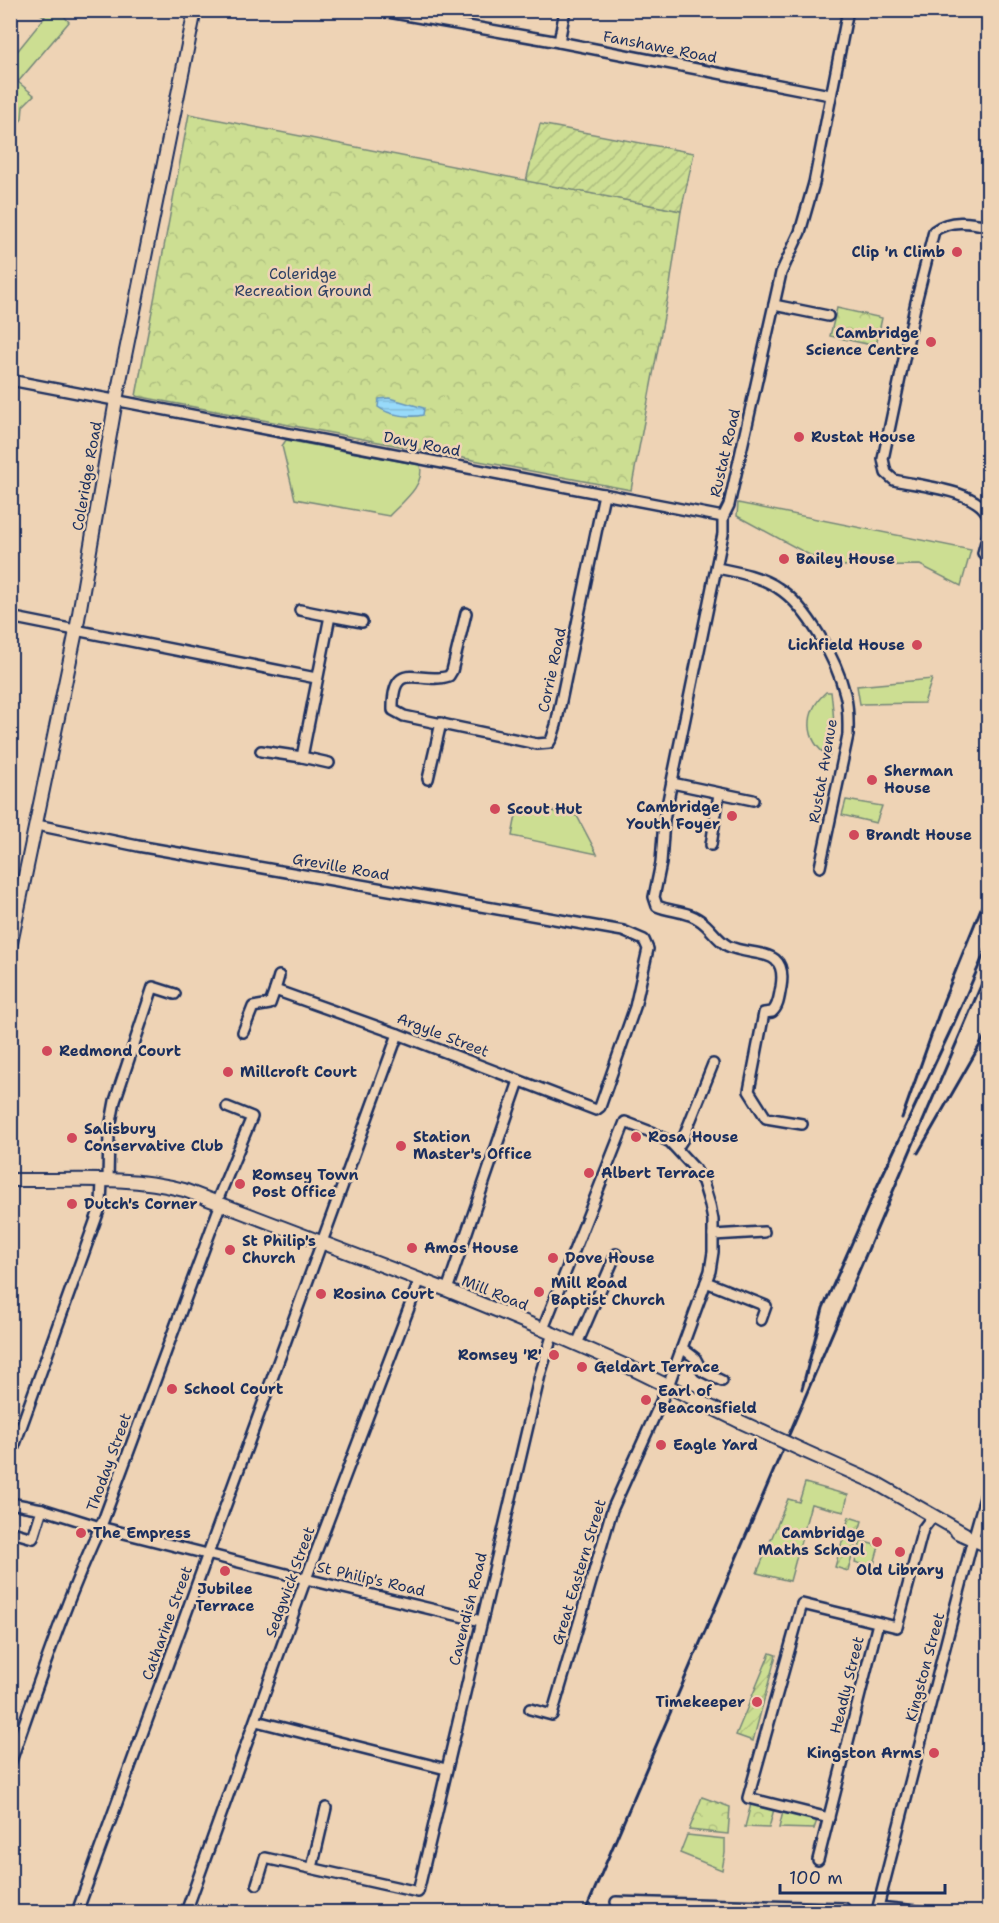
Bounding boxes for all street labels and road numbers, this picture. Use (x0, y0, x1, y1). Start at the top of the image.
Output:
street label: Fanshawe Road (601, 26, 719, 68)
street label: Rustat Road (705, 406, 745, 499)
street label: Coleridge Road (68, 419, 107, 532)
street label: Davy Road (382, 427, 463, 461)
street label: Corrie Road (533, 625, 571, 714)
street label: Rustat Avenue (804, 717, 842, 825)
street label: Greville Road (291, 849, 392, 885)
street label: Argyle Street (394, 1008, 492, 1062)
street label: Mill Road (459, 1271, 532, 1316)
street label: Thoday Street (82, 1410, 136, 1514)
street label: Great Eastern Street (547, 1497, 611, 1647)
street label: Sedgwick Street (261, 1524, 319, 1640)
street label: Cavendish Road (444, 1550, 492, 1668)
street label: St Philip's Road (315, 1557, 428, 1601)
street label: Catharine Street (137, 1563, 197, 1683)
street label: Kingston Street (901, 1610, 949, 1724)
street label: Headly Street (825, 1634, 869, 1736)

